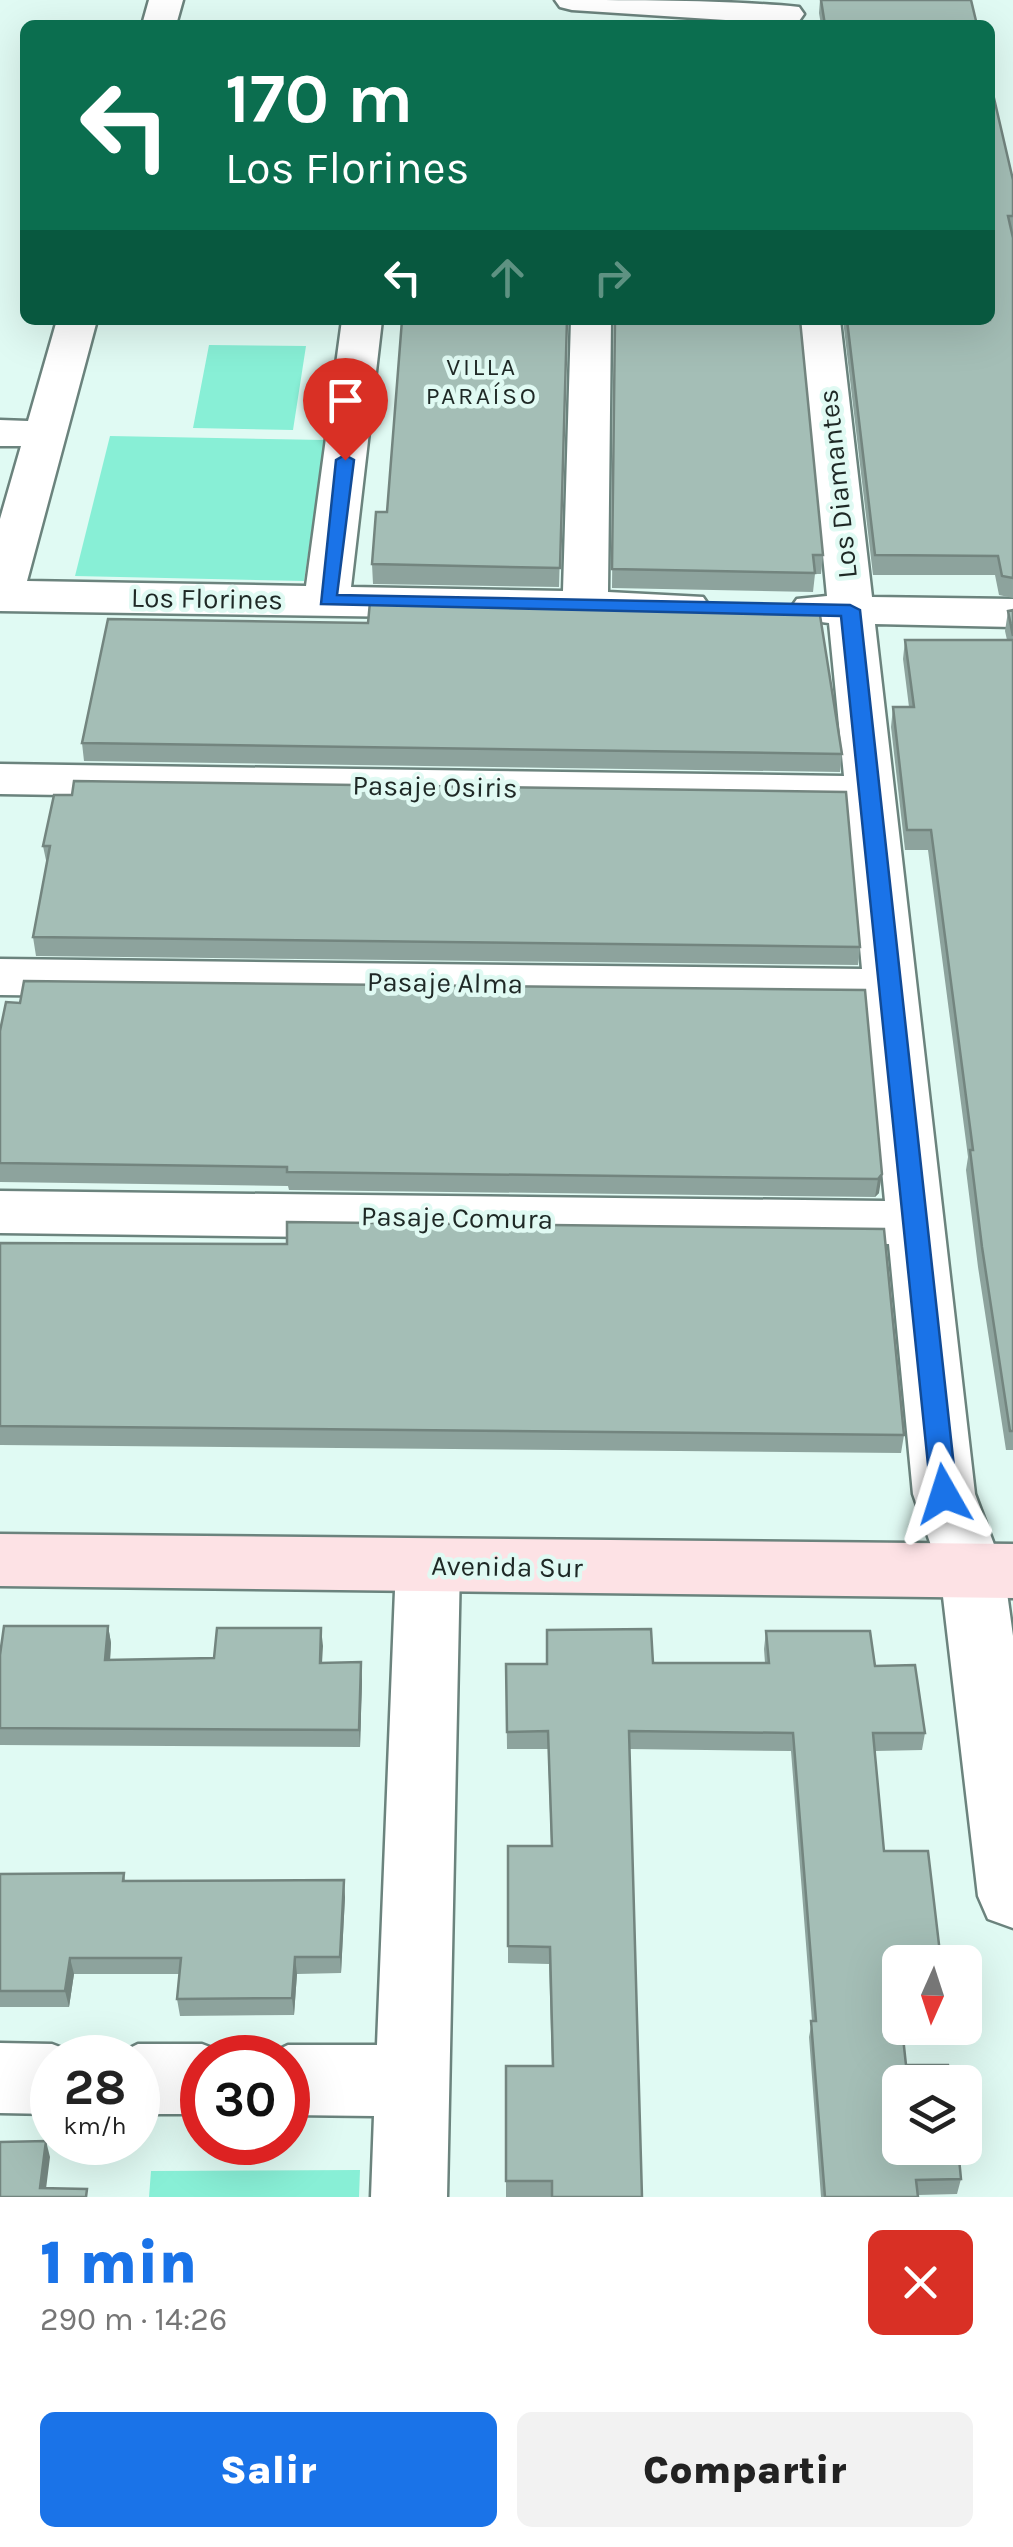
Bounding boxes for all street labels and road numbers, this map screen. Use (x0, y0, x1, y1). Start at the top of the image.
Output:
street label: Los Diamantes (811, 388, 864, 580)
street label: Los Florines (131, 581, 283, 616)
street label: Pasaje Osiris (352, 769, 518, 804)
street label: Pasaje Alma (367, 965, 523, 1000)
street label: Pasaje Comura (361, 1199, 553, 1236)
street label: Avenida Sur (431, 1549, 584, 1584)

